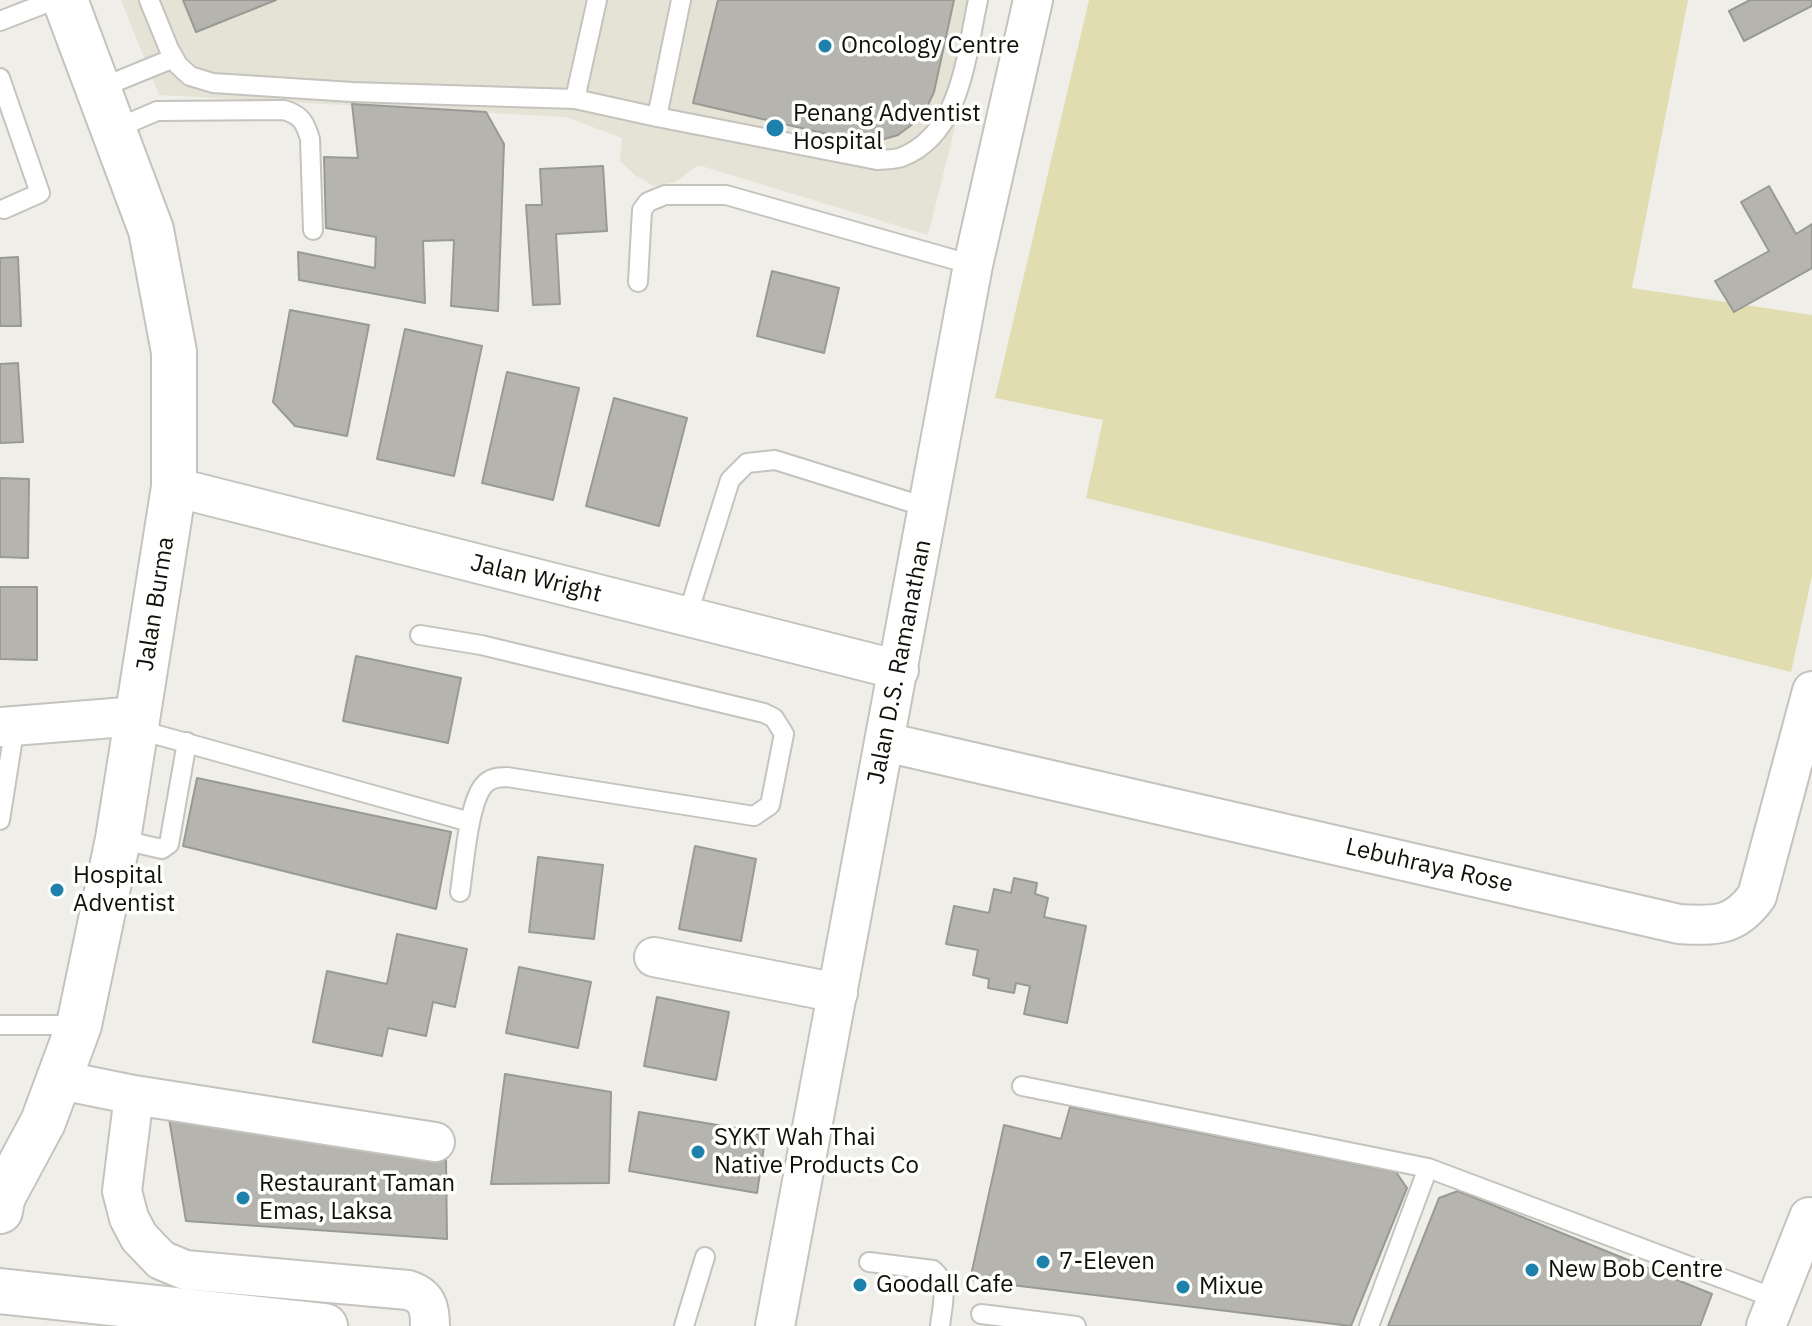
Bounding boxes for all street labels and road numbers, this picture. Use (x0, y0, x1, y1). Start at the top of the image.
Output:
street label: Jalan Burma (131, 535, 181, 673)
street label: Jalan D.S. Ramanathan (862, 537, 938, 787)
street label: Jalan Wright (467, 549, 605, 609)
street label: Lebuhraya Rose (1342, 833, 1516, 899)

